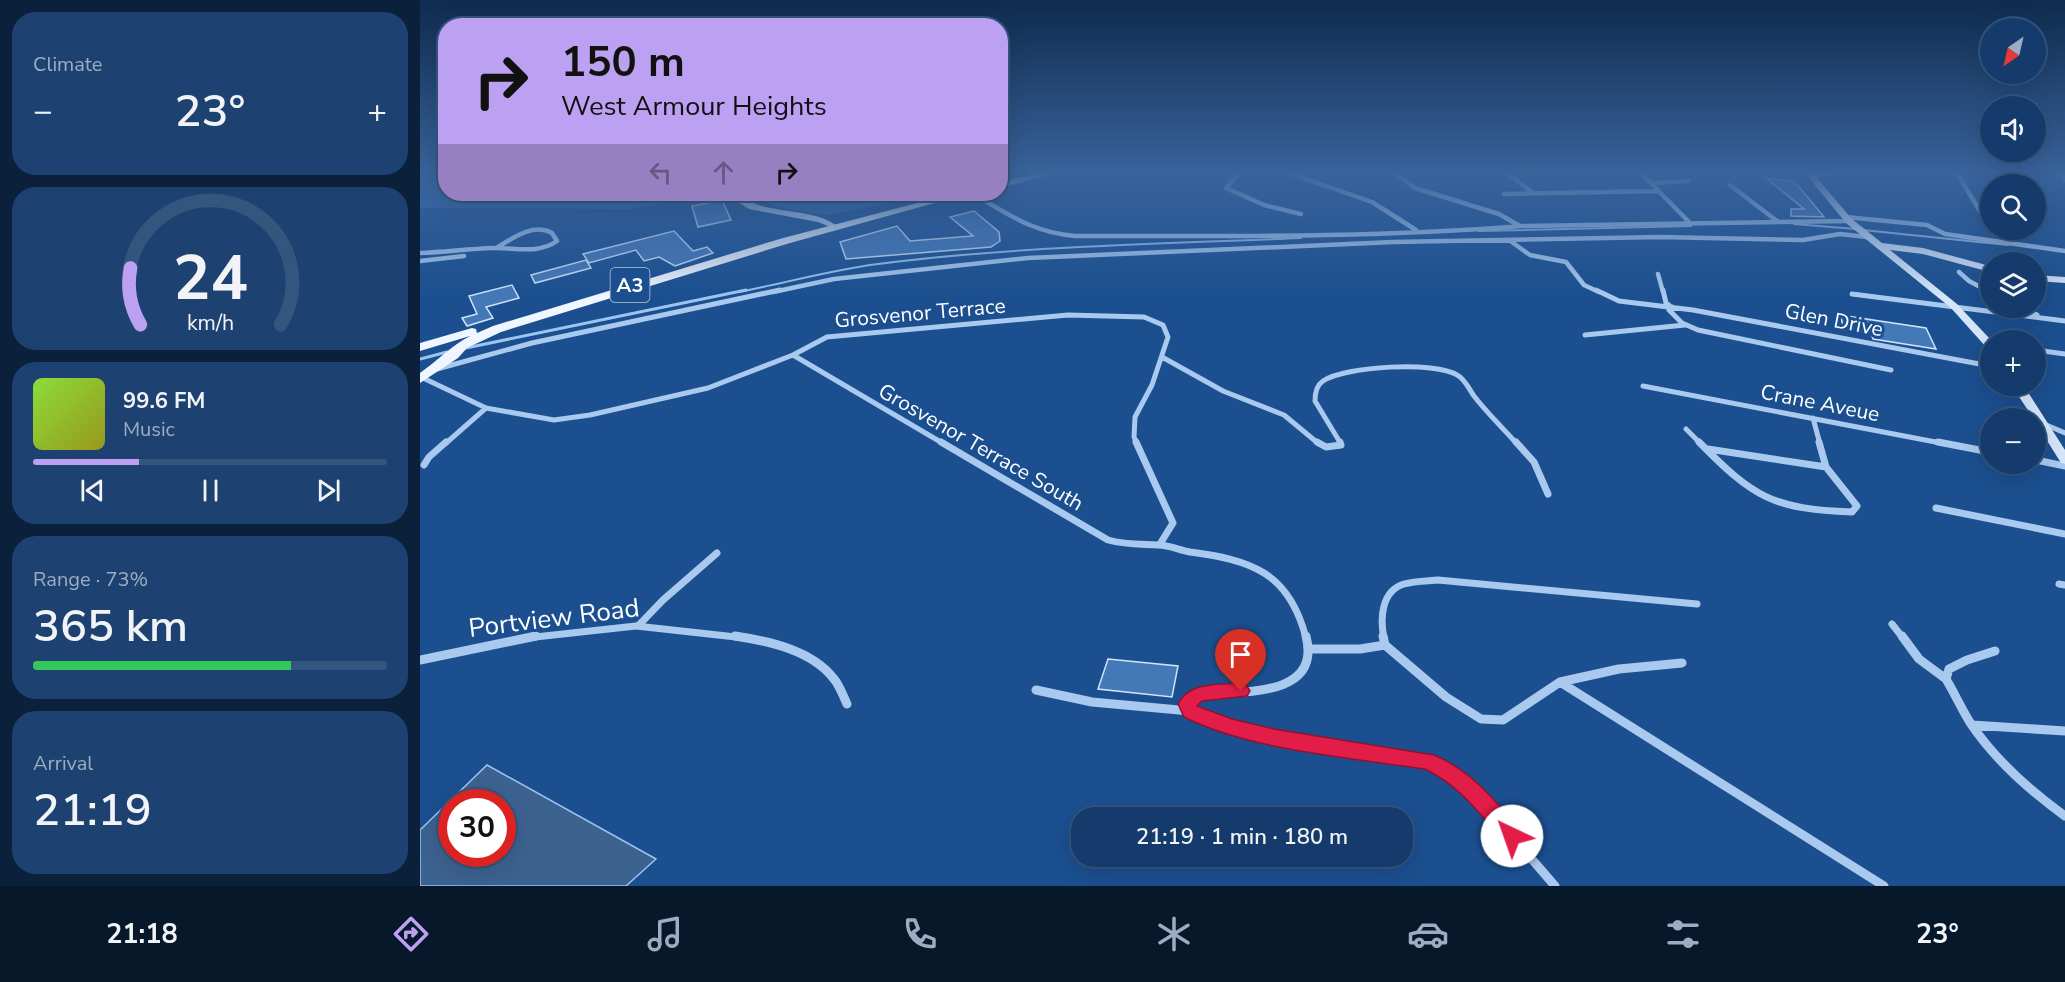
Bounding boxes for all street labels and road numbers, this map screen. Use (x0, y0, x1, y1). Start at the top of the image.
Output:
road number: A3 (610, 268, 650, 302)
street label: Grosvenor Terrace (833, 292, 1007, 334)
street label: Glen Drive (1782, 297, 1886, 343)
street label: Grosvenor Terrace South (873, 377, 1089, 517)
street label: Crane Aveue (1758, 378, 1882, 428)
street label: Portview Road (467, 590, 641, 646)

